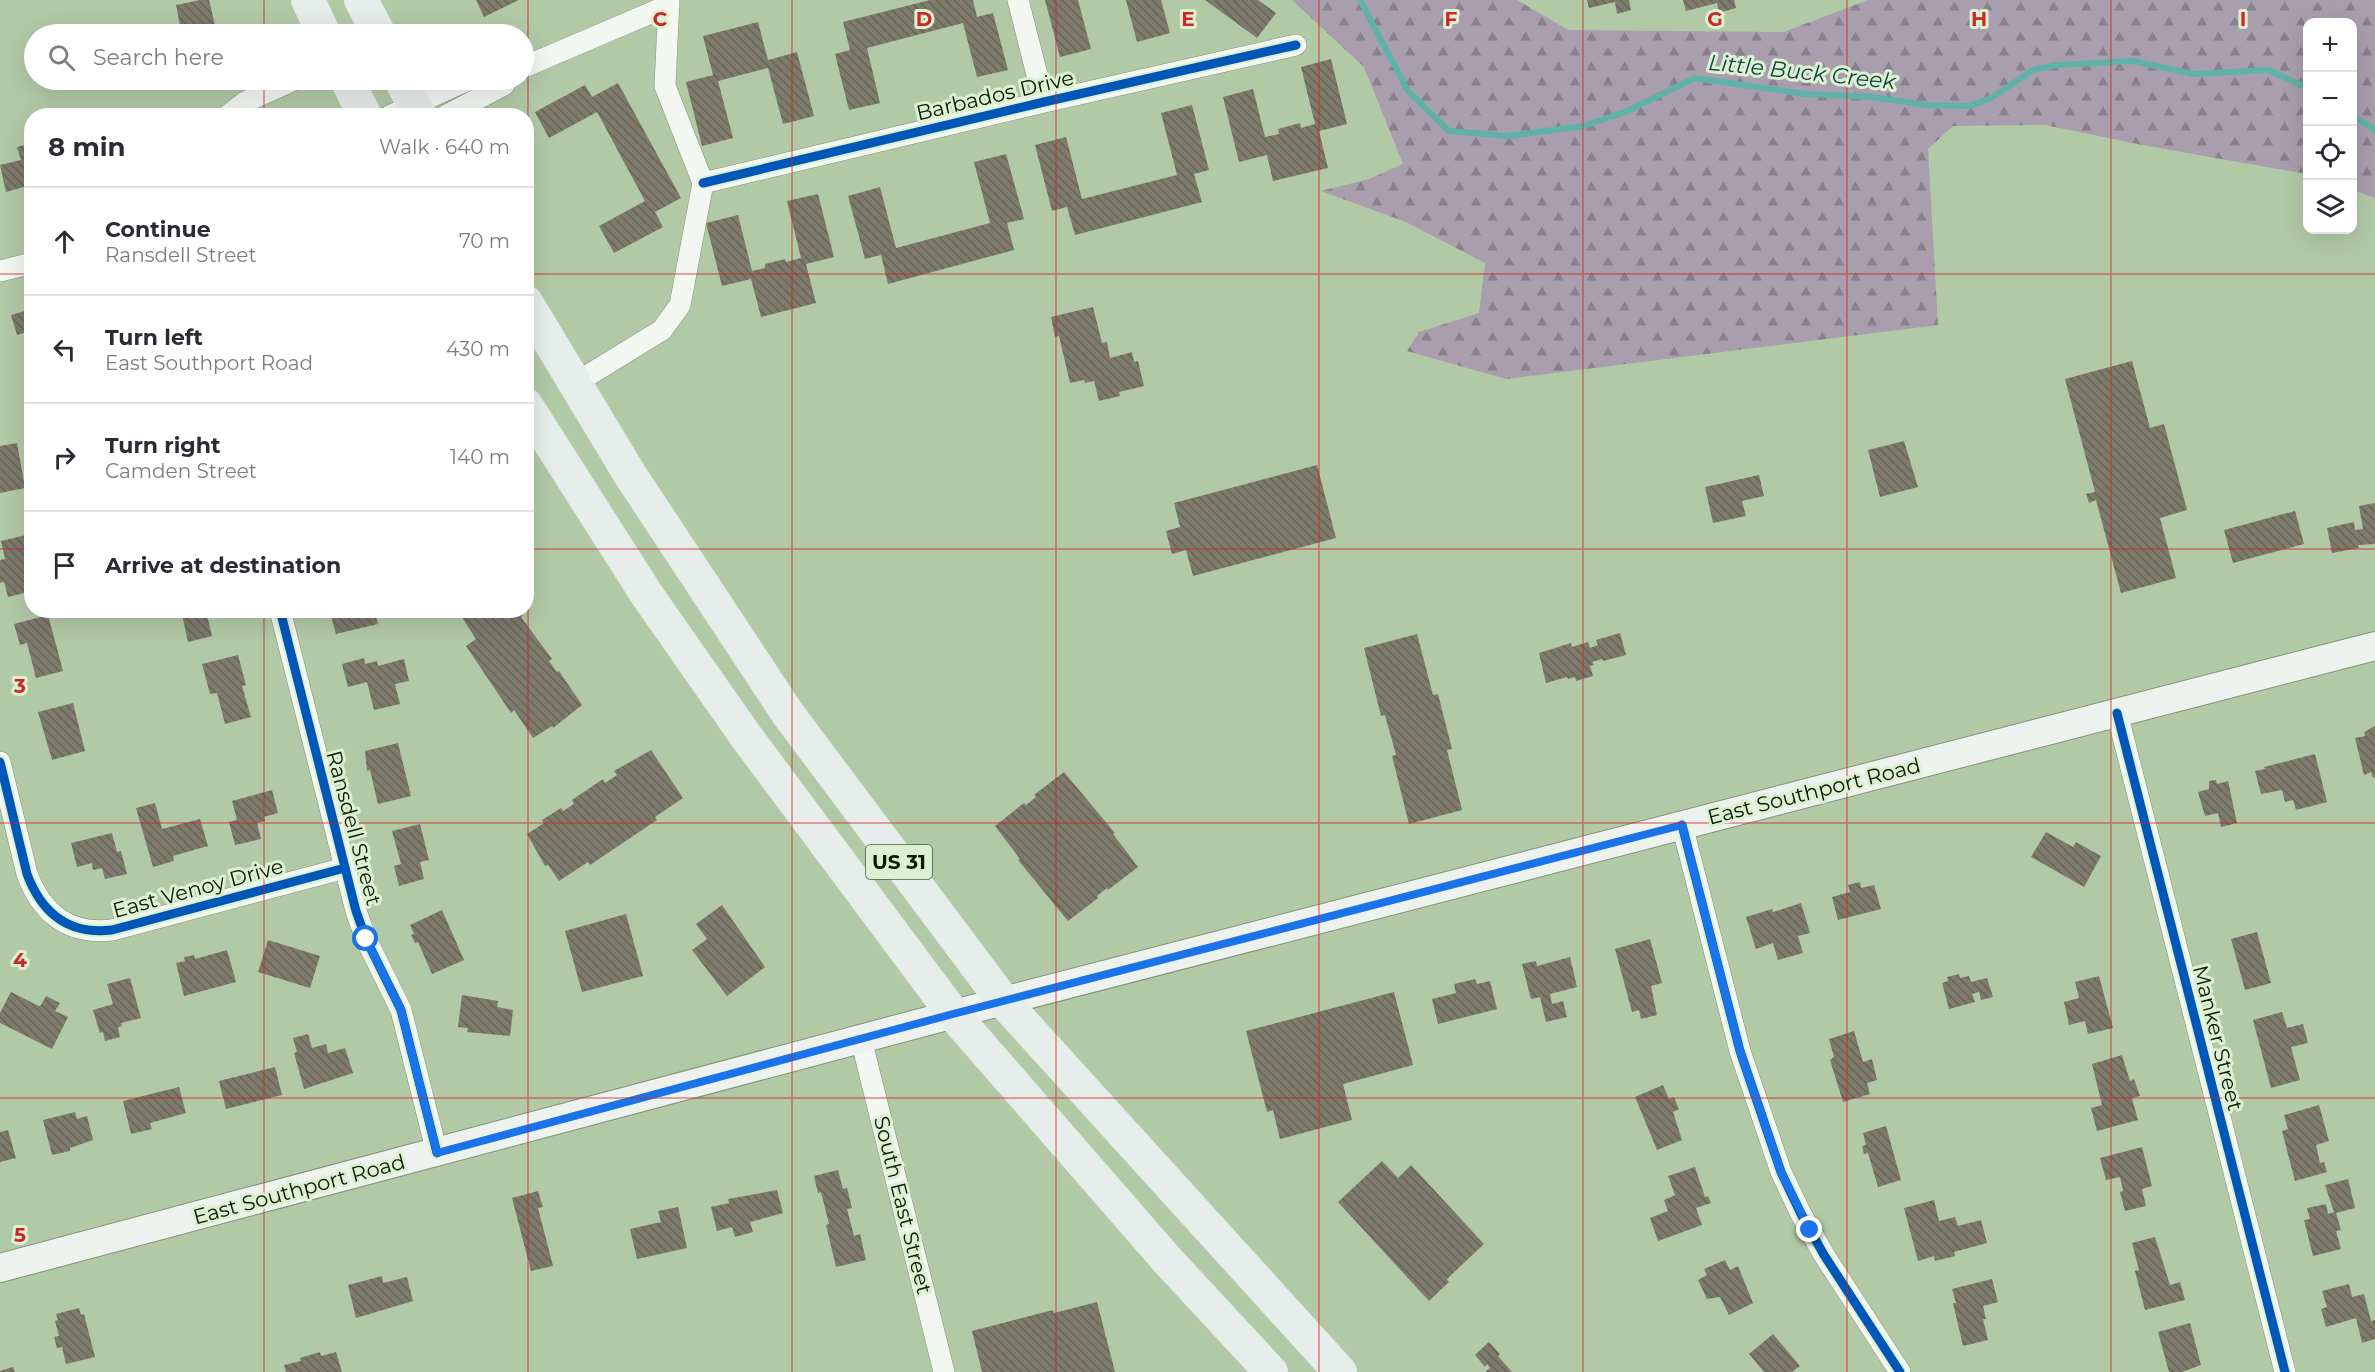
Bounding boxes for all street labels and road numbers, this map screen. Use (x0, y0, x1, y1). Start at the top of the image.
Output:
street label: Barbados Drive (914, 65, 1076, 125)
street label: Ransdell Street (321, 748, 387, 908)
street label: East Southport Road (1705, 752, 1923, 830)
road number: US 31 (866, 845, 932, 879)
street label: East Venoy Drive (110, 853, 286, 923)
street label: Manker Street (2188, 963, 2248, 1113)
street label: South East Street (869, 1113, 937, 1297)
street label: East Southport Road (190, 1149, 408, 1229)

